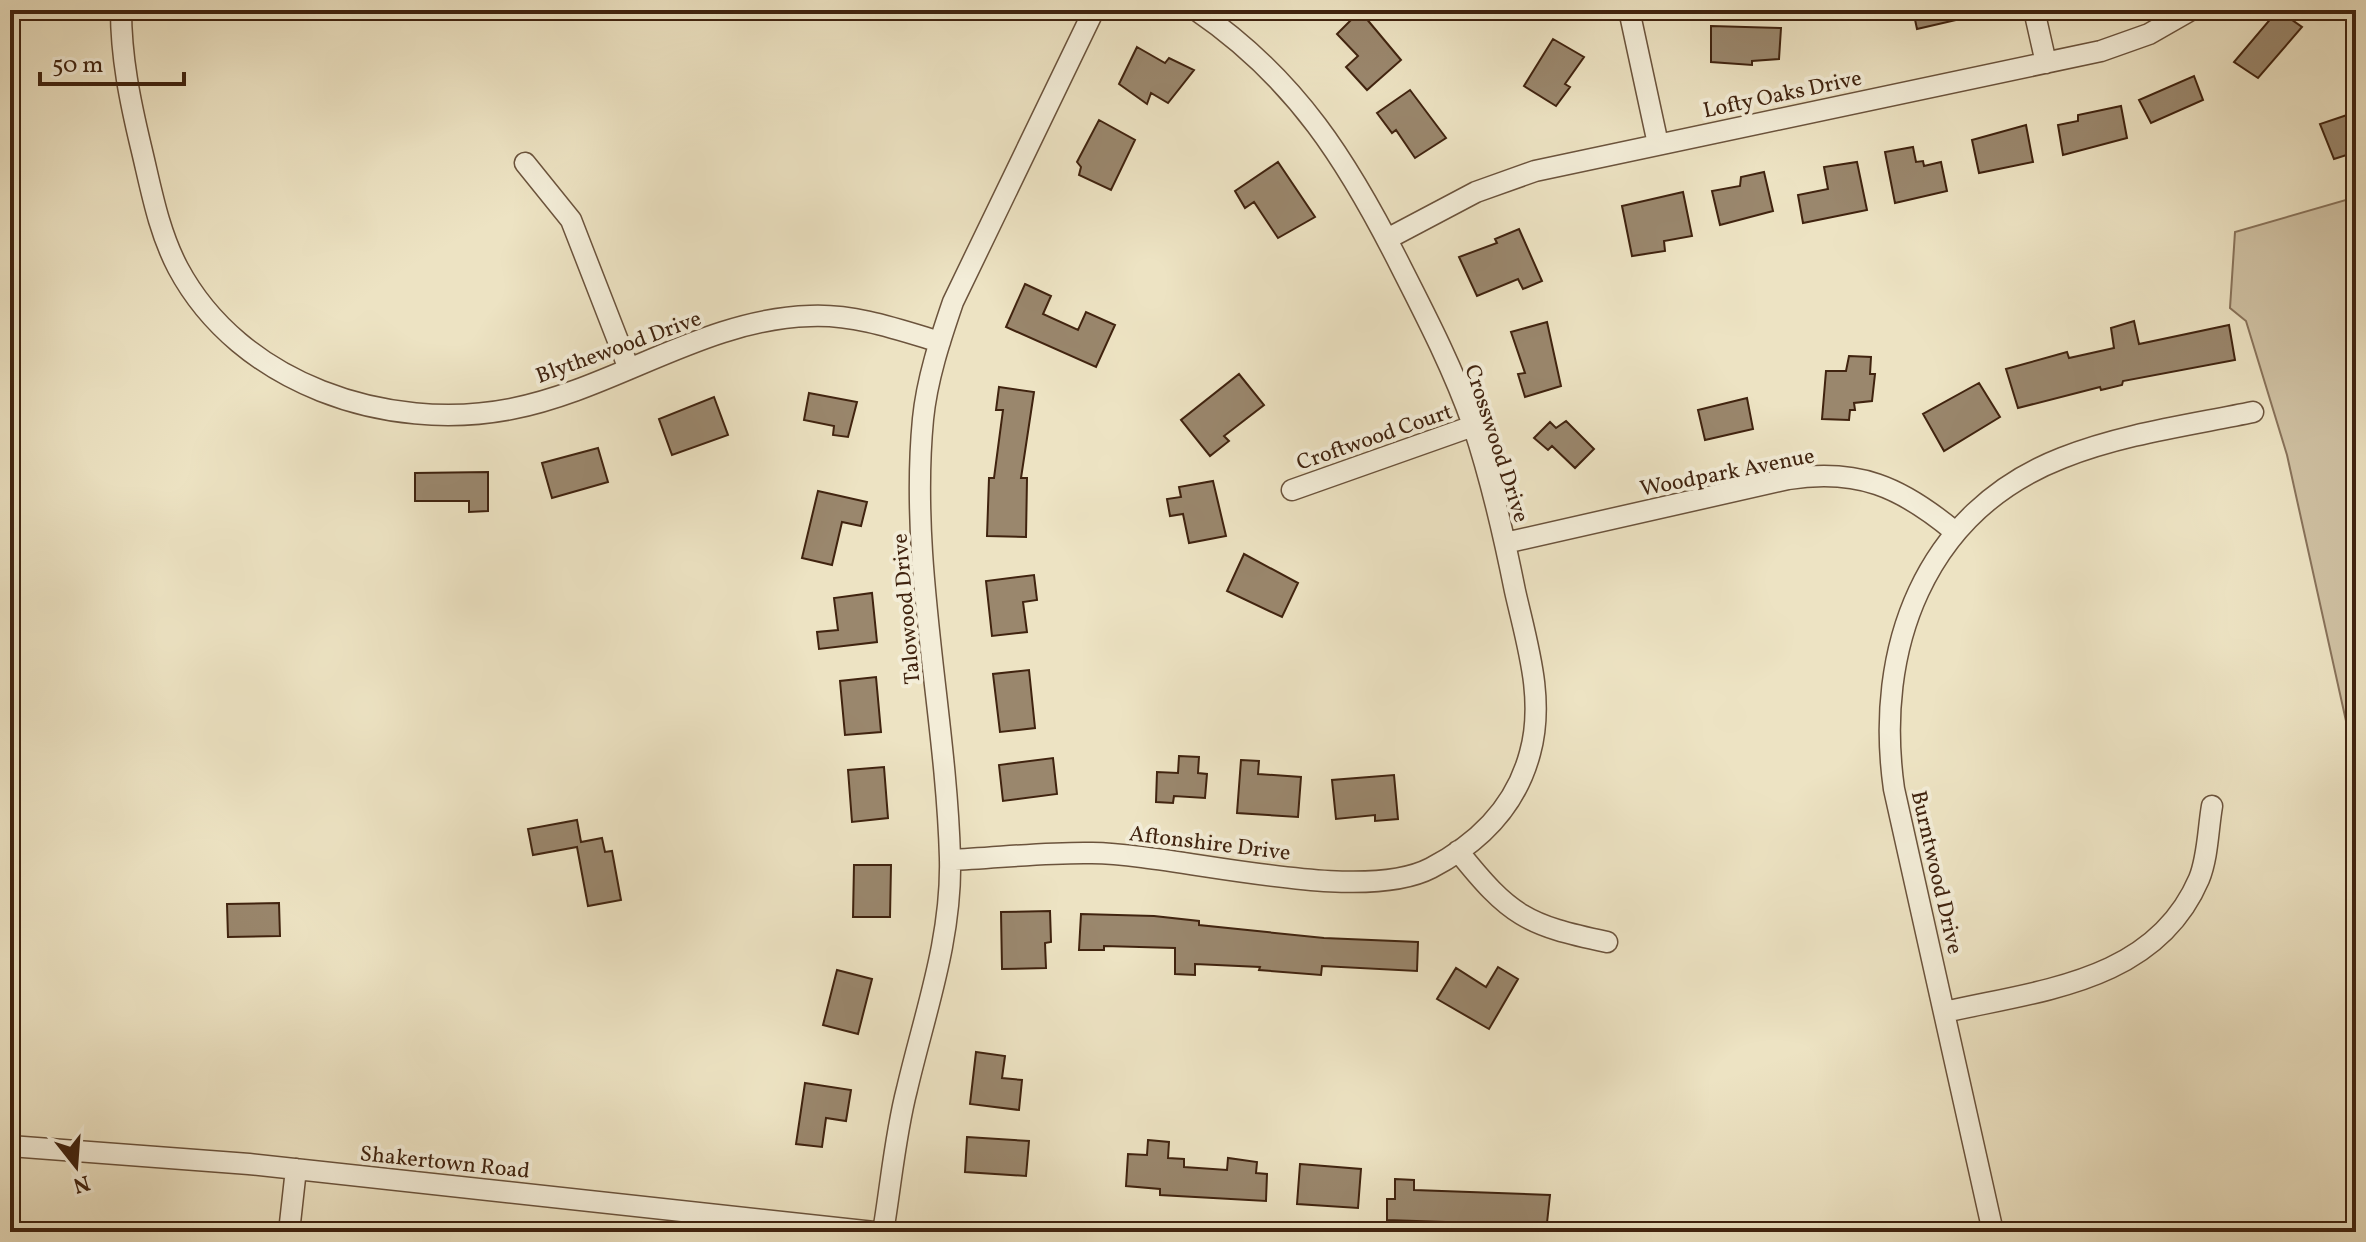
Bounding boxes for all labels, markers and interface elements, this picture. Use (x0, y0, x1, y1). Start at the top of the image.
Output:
scale bar (40, 36, 184, 86)
text: 50 m (52, 49, 104, 83)
street label: Lofty Oaks Drive (1700, 64, 1865, 127)
street label: Blythewood Drive (532, 304, 706, 393)
street label: Crosswood Drive (1455, 361, 1536, 527)
street label: Croftwood Court (1293, 397, 1457, 480)
street label: Woodpark Avenue (1638, 441, 1817, 506)
street label: Talowood Drive (885, 532, 930, 686)
street label: Burntwood Drive (1902, 788, 1969, 957)
street label: Aftonshire Drive (1127, 819, 1292, 870)
north arrow (36, 1126, 116, 1206)
street label: Shakertown Road (358, 1139, 531, 1188)
text: N (69, 1166, 93, 1200)

